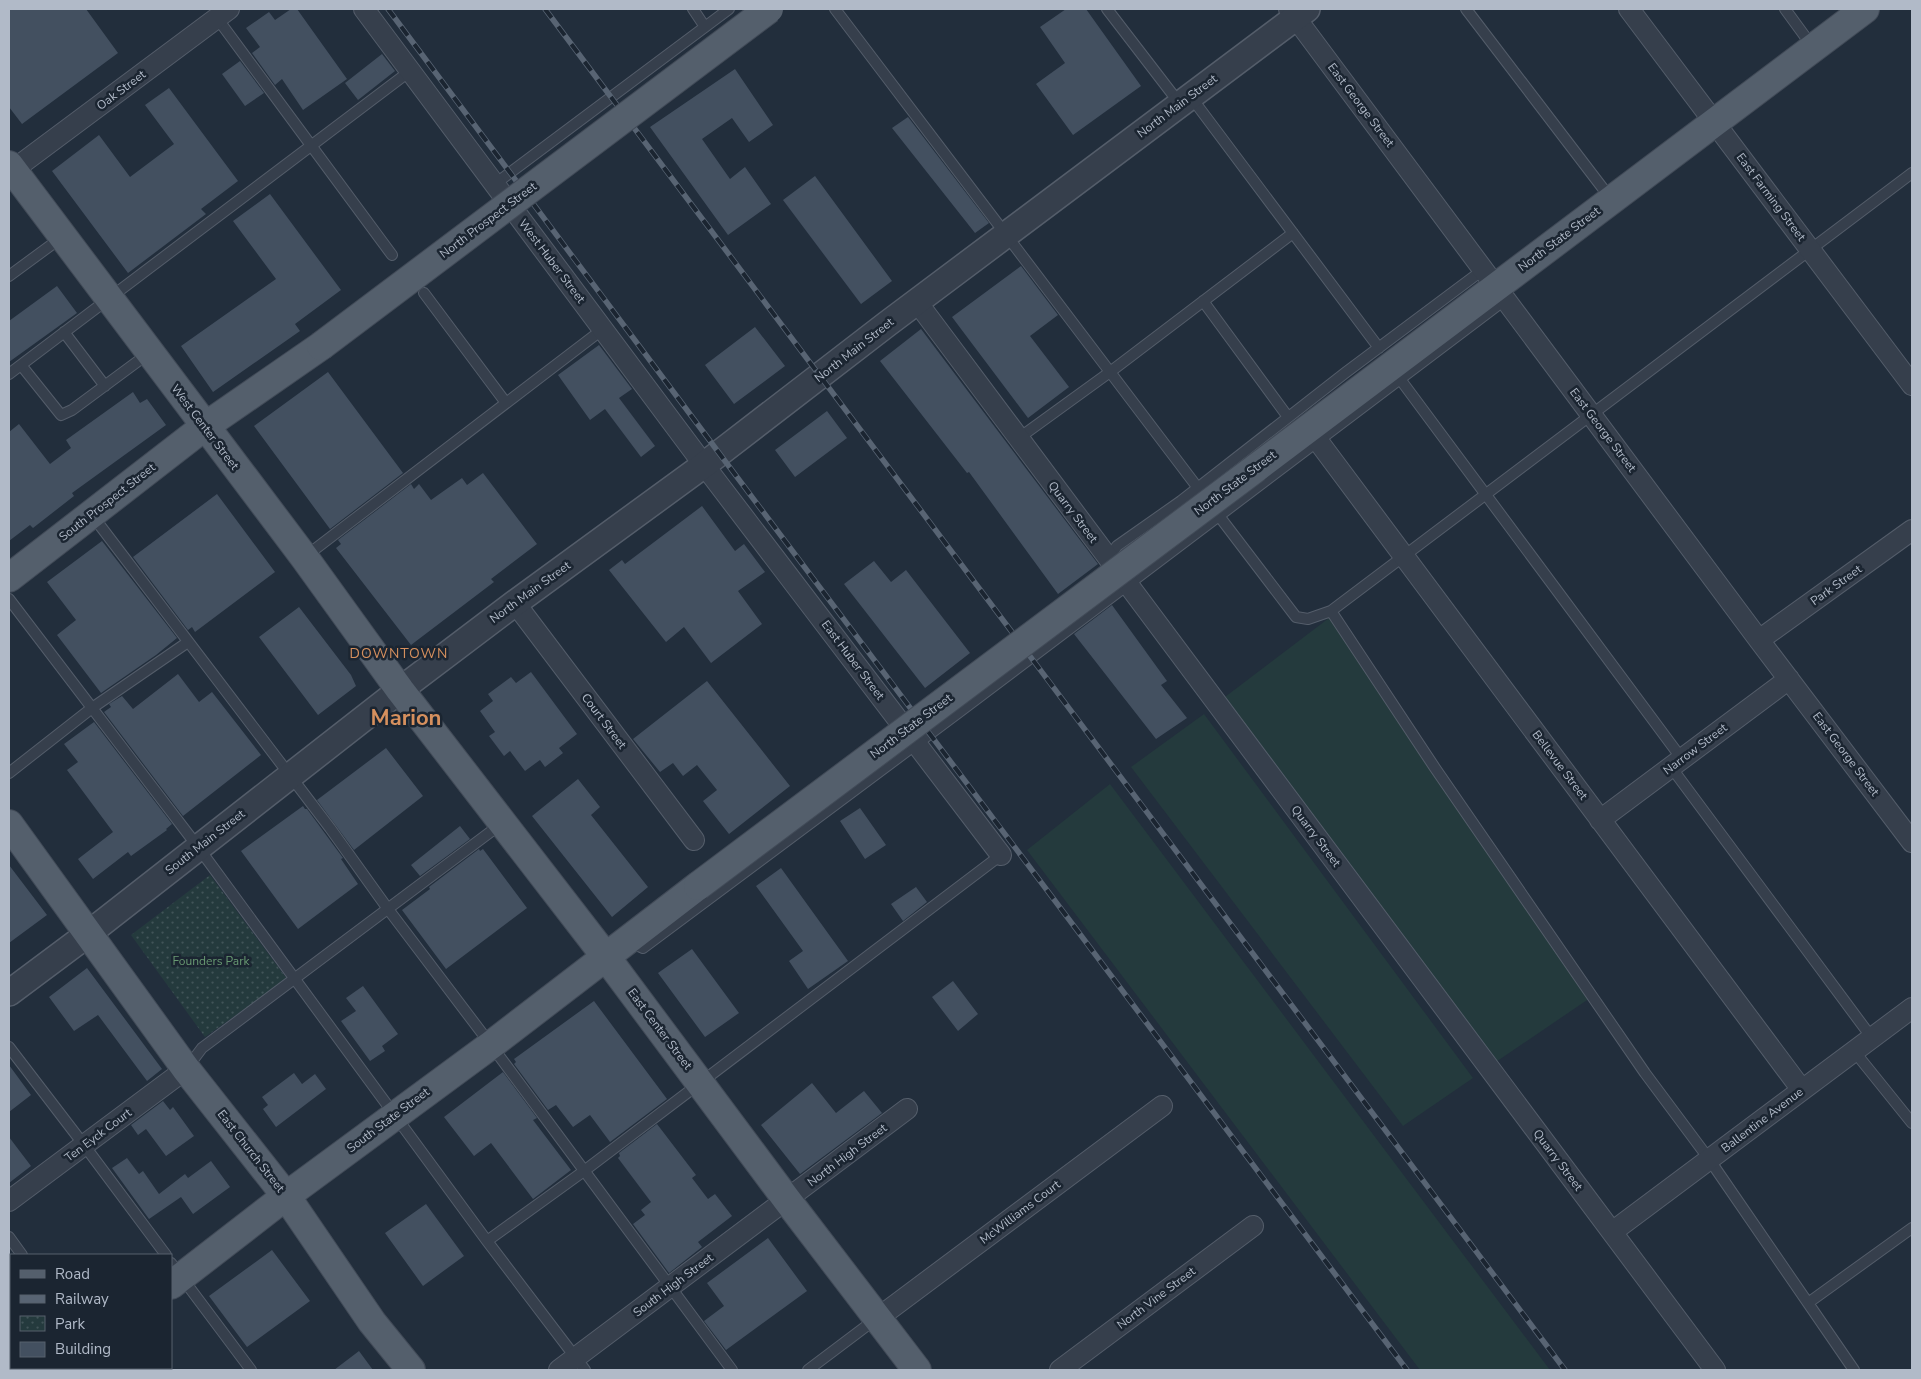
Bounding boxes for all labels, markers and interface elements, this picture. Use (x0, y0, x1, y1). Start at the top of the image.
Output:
street label: East George Street (1324, 60, 1398, 151)
street label: Oak Street (93, 66, 149, 114)
street label: North Main Street (1134, 70, 1221, 141)
street label: East Farming Street (1733, 150, 1810, 245)
street label: North Prospect Street (436, 178, 540, 262)
street label: North State Street (1515, 202, 1604, 275)
street label: West Huber Street (515, 216, 589, 307)
street label: North Main Street (811, 314, 898, 386)
street label: West Center Street (167, 381, 243, 474)
street label: East George Street (1566, 385, 1640, 476)
street label: North State Street (1191, 446, 1280, 519)
street label: South Prospect Street (56, 459, 159, 545)
street label: Quarry Street (1045, 478, 1102, 547)
street label: North Main Street (486, 557, 574, 627)
street label: Park Street (1807, 560, 1866, 609)
street label: East Huber Street (818, 617, 889, 704)
district label: DOWNTOWN (350, 644, 448, 663)
street label: North State Street (867, 689, 956, 762)
street label: Court Street (578, 690, 631, 753)
district label: Marion (371, 703, 441, 733)
street label: East George Street (1809, 709, 1883, 800)
street label: Narrow Street (1660, 719, 1731, 778)
street label: Bellevue Street (1529, 727, 1592, 804)
street label: Quarry Street (1288, 802, 1345, 871)
street label: South Main Street (162, 805, 249, 878)
park label: Founders Park (172, 953, 250, 969)
street label: East Center Street (624, 985, 696, 1073)
street label: South State Street (344, 1083, 433, 1156)
street label: Ballentine Avenue (1718, 1084, 1806, 1156)
street label: Ten Eyck Court (61, 1104, 135, 1165)
street label: East Church Street (214, 1107, 289, 1196)
street label: North High Street (804, 1119, 891, 1190)
street label: Quarry Street (1530, 1126, 1587, 1195)
street label: McWilliams Court (976, 1176, 1064, 1248)
street label: South High Street (630, 1249, 717, 1320)
legend (10, 1254, 172, 1369)
street label: North Vine Street (1114, 1263, 1199, 1333)
text: Road (55, 1264, 90, 1284)
text: Railway (55, 1289, 109, 1309)
text: Park (55, 1314, 85, 1334)
text: Building (55, 1339, 111, 1359)

